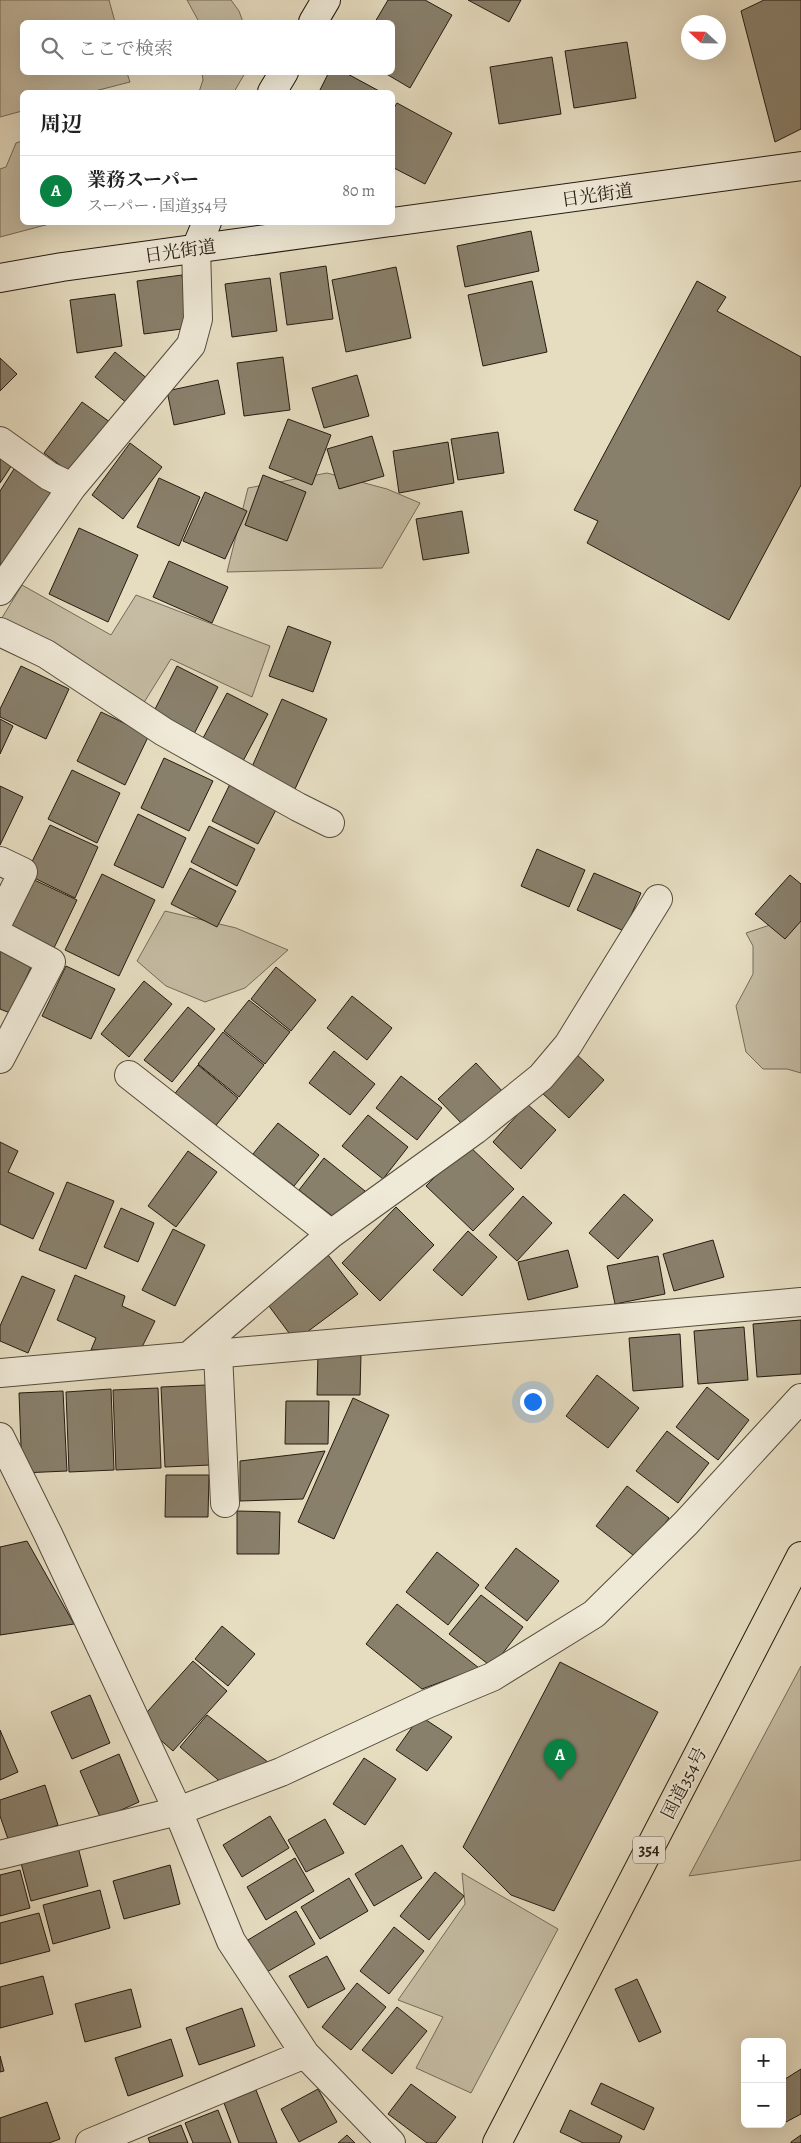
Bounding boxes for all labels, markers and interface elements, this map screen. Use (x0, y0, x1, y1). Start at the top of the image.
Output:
north arrow (681, 15, 726, 60)
search box (20, 20, 395, 75)
icon: search (38, 34, 66, 62)
text: ここで検索 (78, 36, 173, 62)
text: 周辺 (40, 110, 82, 138)
text: 業務スーパー (87, 167, 199, 193)
street label: 日光街道 (560, 178, 634, 212)
text: A (51, 180, 61, 202)
text: 80 m (342, 180, 375, 202)
text: スーパー · 国道354号 (87, 195, 228, 217)
street label: 日光街道 (143, 234, 217, 268)
your location (520, 1389, 546, 1415)
pin: A (544, 1739, 576, 1780)
street label: 国道354号 (656, 1743, 712, 1823)
road number: 354 (633, 1836, 665, 1864)
map controls (741, 2038, 786, 2128)
button: + (741, 2038, 786, 2083)
button: − (741, 2083, 786, 2128)

